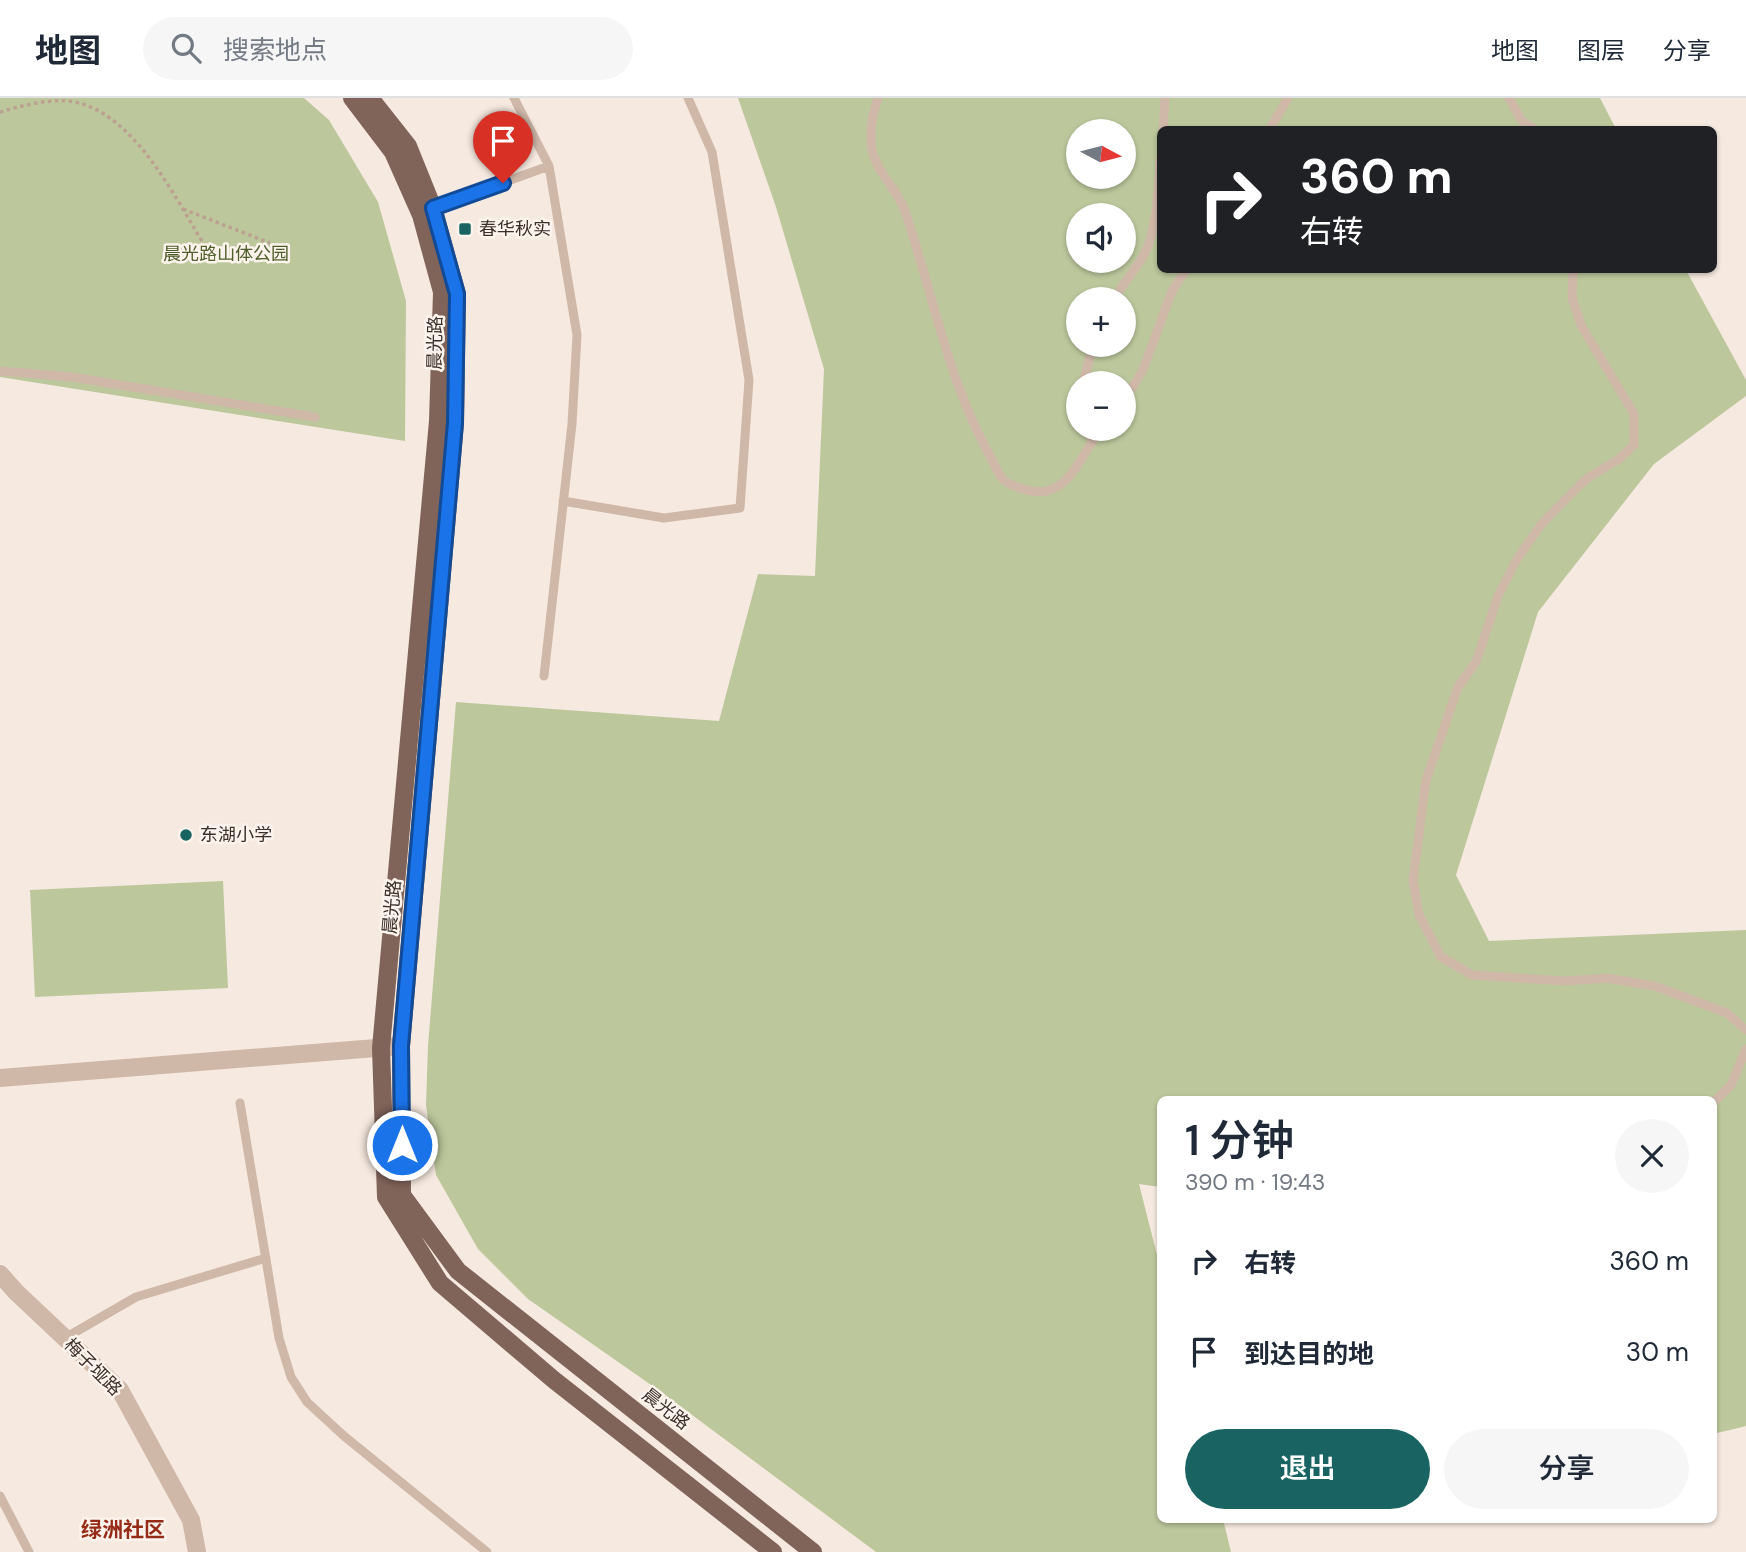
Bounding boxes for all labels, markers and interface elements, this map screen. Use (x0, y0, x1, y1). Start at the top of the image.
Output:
search box (143, 17, 633, 80)
text: 地图 (35, 29, 101, 72)
icon: search (167, 29, 205, 67)
text: 搜索地点 (223, 33, 327, 67)
text: 地图 (1491, 35, 1539, 66)
text: 图层 (1577, 35, 1625, 66)
text: 分享 (1663, 35, 1711, 66)
pin (473, 111, 533, 183)
north arrow (1066, 119, 1136, 189)
map controls (1066, 119, 1136, 441)
icon: arrive (484, 122, 522, 160)
text: 360 m (1300, 144, 1453, 208)
icon: right (1185, 154, 1276, 245)
button: sound (1066, 203, 1136, 273)
text: 右转 (1300, 211, 1364, 253)
place label: 春华秋实 (479, 217, 551, 241)
marker: 春华秋实 (457, 221, 473, 237)
park label: 晨光路山体公园 (163, 242, 289, 266)
button: + (1066, 287, 1136, 357)
street label: 晨光路 (423, 316, 447, 370)
button: − (1066, 371, 1136, 441)
place label: 东湖小学 (200, 823, 272, 847)
marker: 东湖小学 (178, 827, 194, 843)
street label: 晨光路 (378, 879, 406, 935)
position arrow (365, 1108, 439, 1182)
text: 1 分钟 (1185, 1113, 1294, 1168)
button: close (1615, 1119, 1689, 1193)
text: 390 m · 19:43 (1185, 1167, 1325, 1197)
icon: right (1185, 1242, 1223, 1280)
text: 360 m (1609, 1244, 1689, 1278)
text: 右转 (1244, 1246, 1296, 1280)
street label: 梅子垭路 (59, 1333, 127, 1401)
icon: arrive (1185, 1333, 1223, 1371)
text: 30 m (1626, 1335, 1689, 1369)
text: 到达目的地 (1244, 1337, 1374, 1371)
street label: 晨光路 (637, 1383, 695, 1435)
button: 退出 (1185, 1429, 1430, 1509)
button: 分享 (1444, 1429, 1689, 1509)
district label: 绿洲社区 (81, 1516, 165, 1544)

